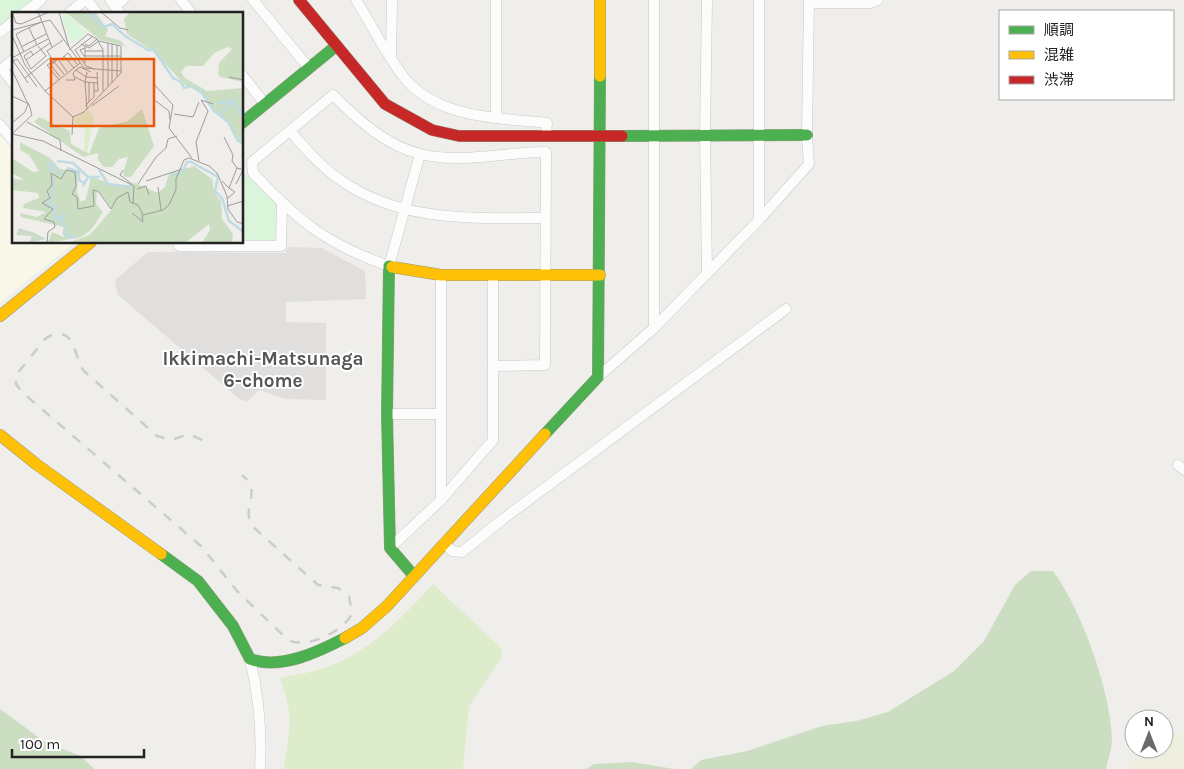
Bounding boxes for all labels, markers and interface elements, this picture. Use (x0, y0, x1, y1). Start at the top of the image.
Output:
legend (999, 10, 1174, 100)
inset map (12, 12, 244, 244)
text: 順調 (1044, 21, 1074, 39)
text: 混雑 (1044, 46, 1074, 64)
text: 渋滞 (1044, 71, 1074, 89)
district label: Ikkimachi-Matsunaga 6-chome (162, 348, 364, 392)
north arrow (1124, 709, 1174, 759)
text: N (1144, 713, 1154, 730)
scale bar (12, 726, 145, 758)
text: 100 m (20, 735, 60, 753)

